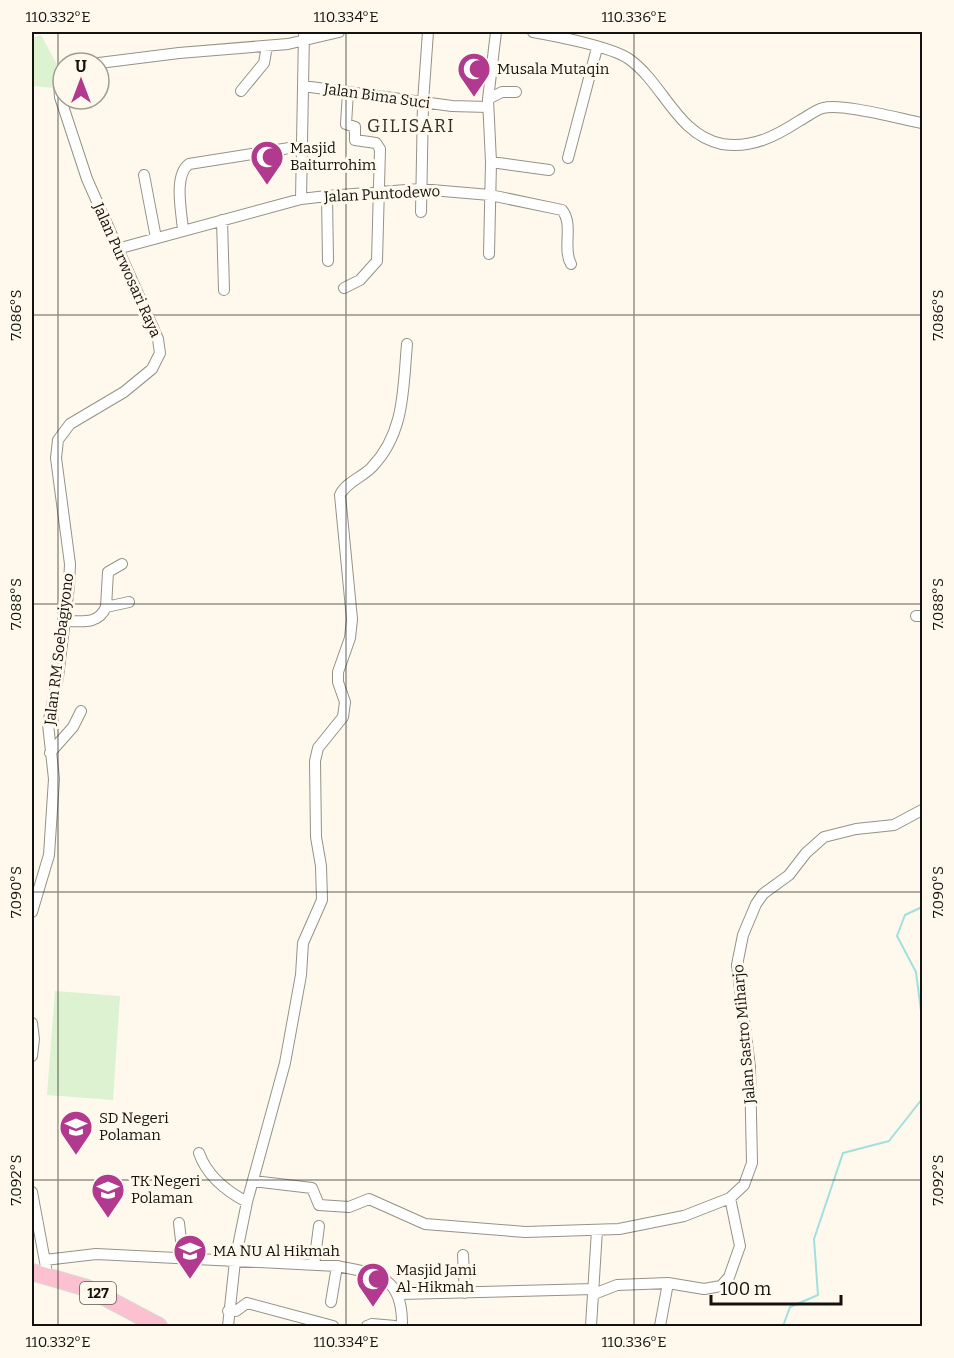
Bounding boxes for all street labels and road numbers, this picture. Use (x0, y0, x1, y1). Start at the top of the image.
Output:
street label: Jalan Bima Suci (322, 79, 432, 112)
street label: Jalan Puntodewo (323, 182, 441, 206)
street label: Jalan Purwosari Raya (89, 199, 165, 340)
street label: Jalan RM Soebagiyono (41, 572, 77, 727)
street label: Jalan Sastro Miharjo (729, 964, 759, 1105)
road number: 127 (80, 1282, 116, 1304)

